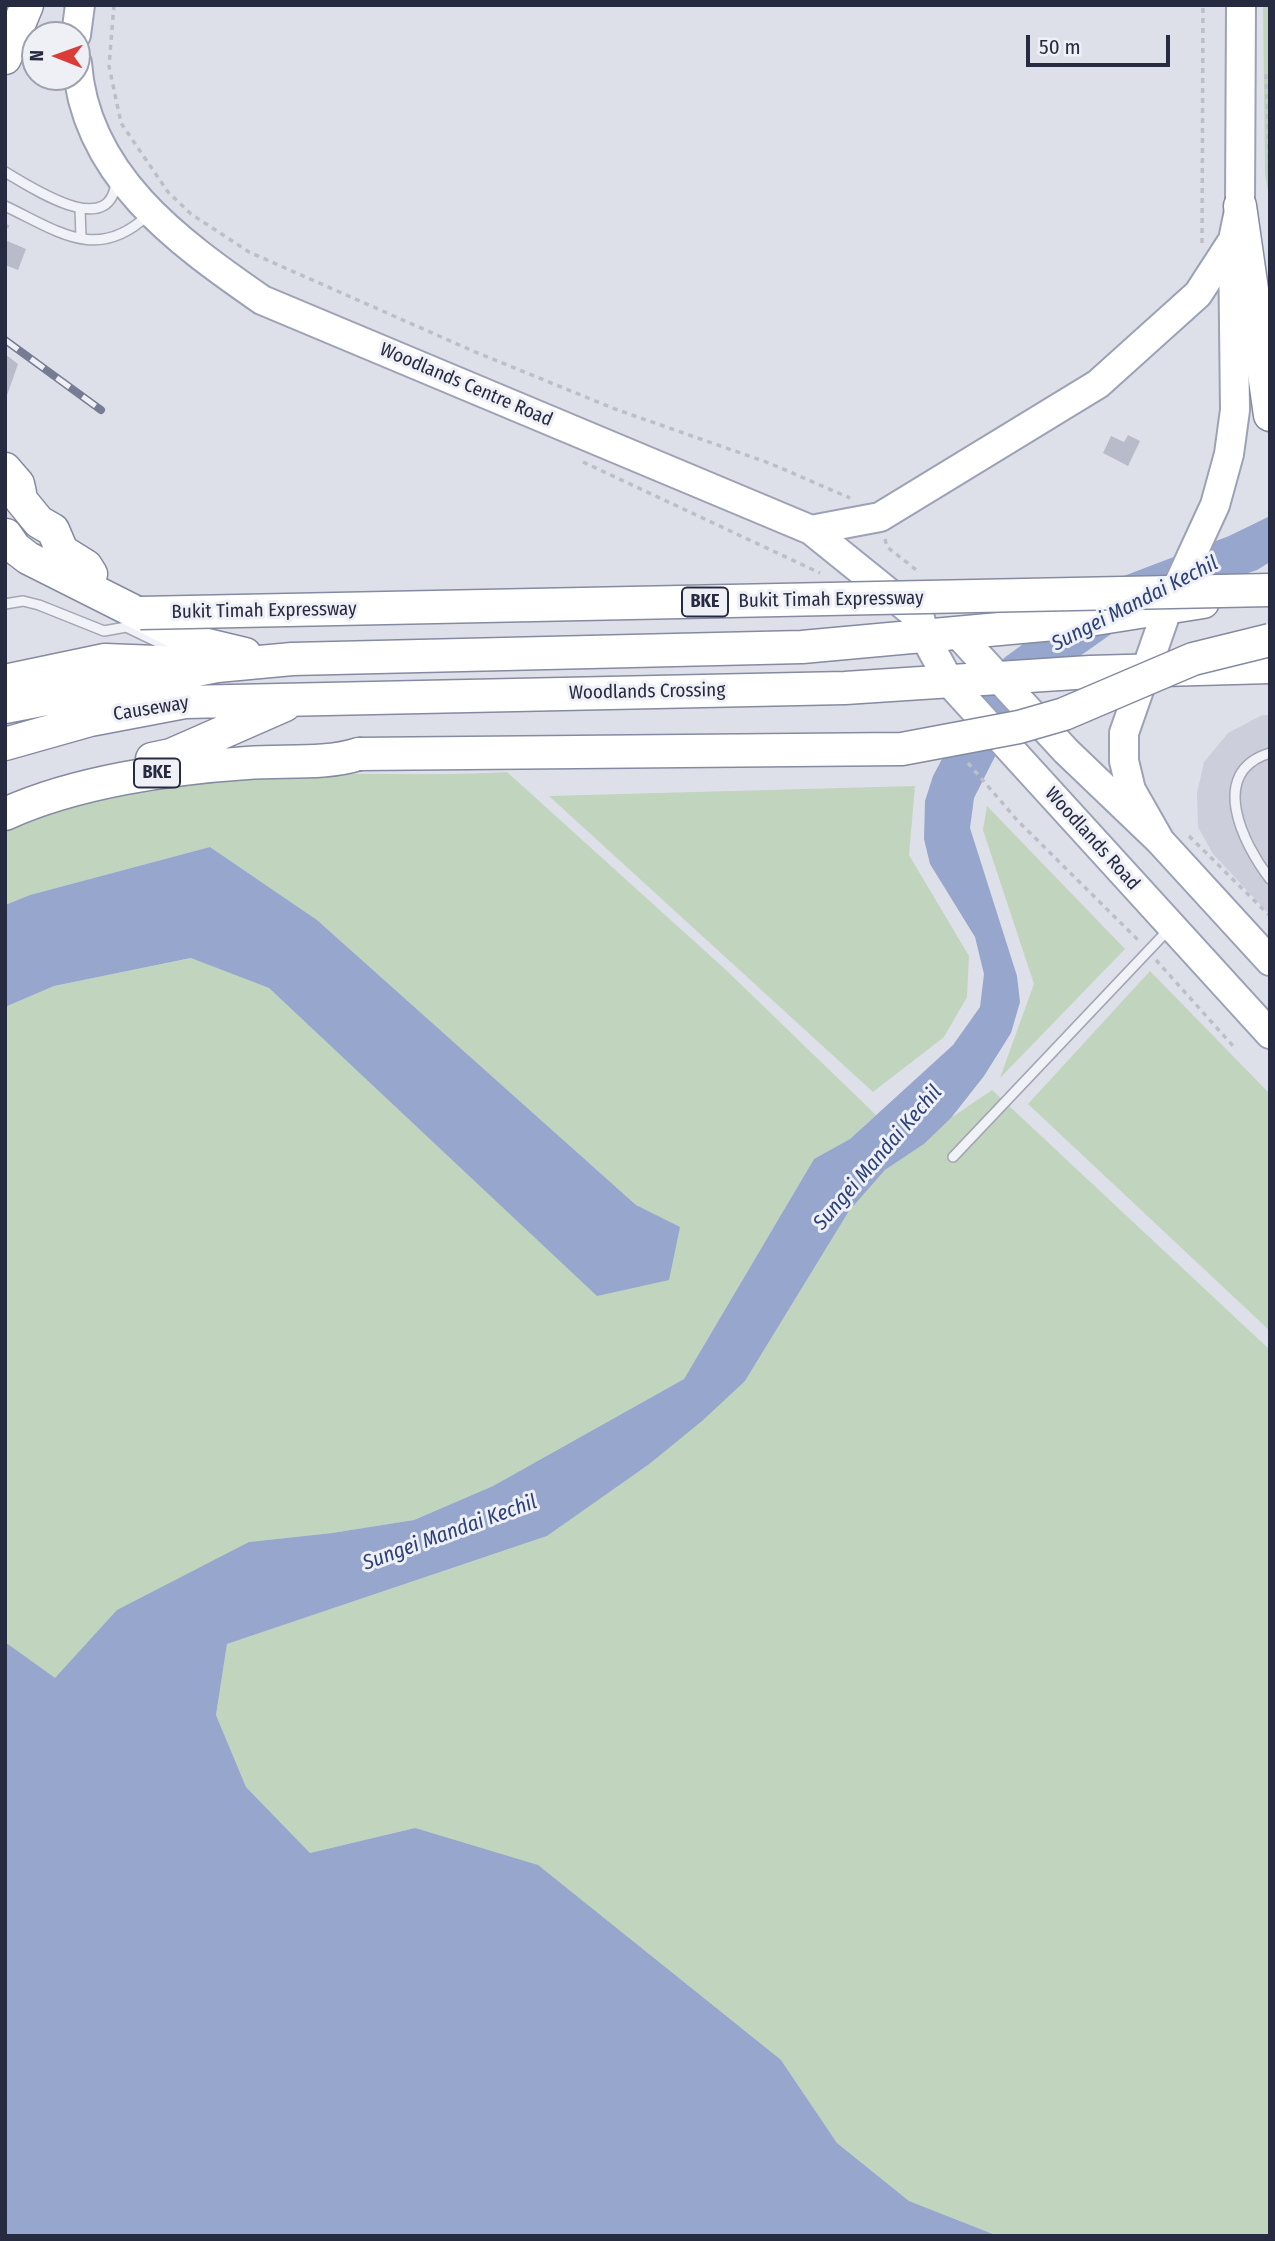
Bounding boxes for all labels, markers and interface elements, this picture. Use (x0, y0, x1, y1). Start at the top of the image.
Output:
north arrow (21, 21, 91, 91)
scale bar (1030, 21, 1174, 65)
text: 50 m (1039, 34, 1081, 60)
text: N (25, 50, 48, 62)
street label: Woodlands Centre Road (376, 338, 556, 432)
water label: Sungei Mandai Kechil (1048, 551, 1222, 657)
street label: Bukit Timah Expressway (738, 587, 924, 613)
road number: BKE (682, 588, 728, 616)
street label: Bukit Timah Expressway (171, 598, 357, 624)
street label: Woodlands Crossing (569, 679, 725, 705)
street label: Causeway (112, 692, 190, 726)
road number: BKE (134, 758, 180, 788)
street label: Woodlands Road (1040, 783, 1144, 895)
water label: Sungei Mandai Kechil (808, 1080, 948, 1236)
water label: Sungei Mandai Kechil (359, 1490, 541, 1576)

